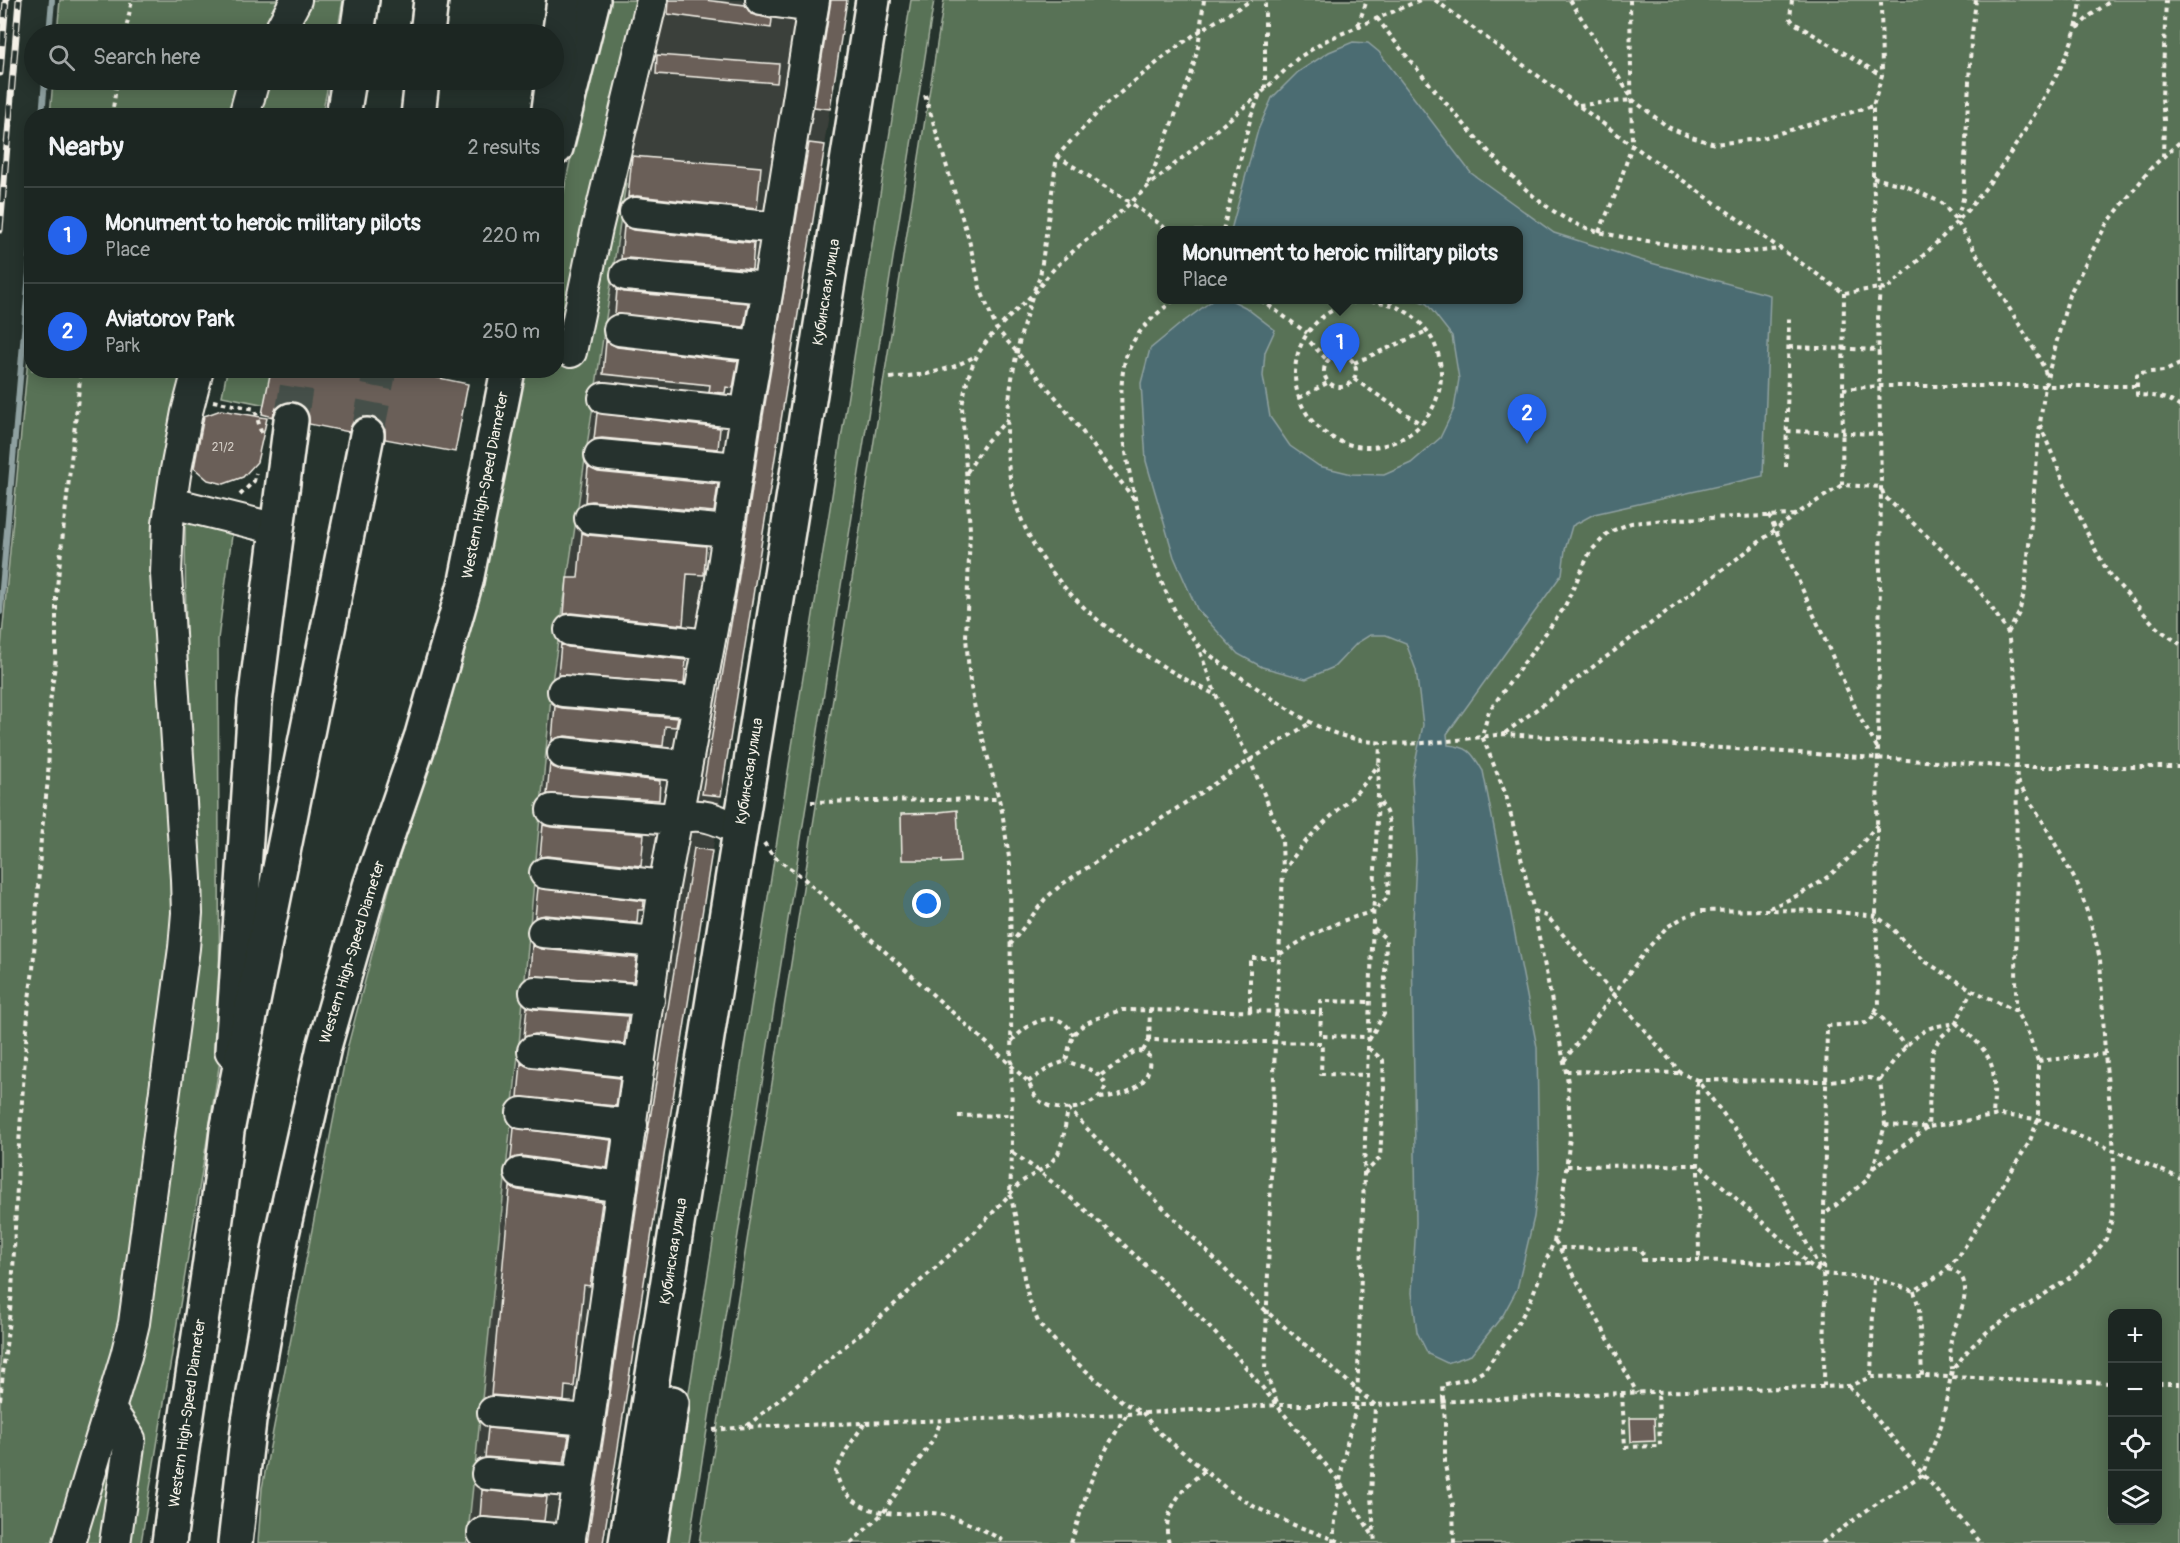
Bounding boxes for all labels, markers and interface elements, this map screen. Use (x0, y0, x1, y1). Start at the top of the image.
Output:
search box (24, 24, 564, 90)
icon: search (45, 41, 78, 74)
text: Search here (93, 43, 200, 71)
text: Nearby (48, 131, 124, 163)
text: 2 results (468, 135, 540, 160)
text: Monument to heroic military pilots (105, 209, 421, 237)
text: 1 (64, 223, 71, 248)
text: 220 m (482, 223, 540, 248)
popup (1157, 226, 1523, 304)
text: Place (105, 237, 150, 262)
street label: Кубинская улица (809, 237, 844, 347)
text: Monument to heroic military pilots (1182, 239, 1498, 267)
text: Place (1182, 267, 1227, 292)
text: Aviatorov Park (105, 305, 234, 333)
text: 2 (62, 319, 73, 344)
text: 250 m (482, 319, 540, 344)
pin: 1 (1320, 324, 1360, 373)
text: Park (105, 333, 140, 358)
street label: Western High-Speed Diameter (458, 389, 513, 580)
pin: 2 (1508, 394, 1546, 444)
house number: 21/2 (212, 440, 234, 455)
street label: Кубинская улица (732, 716, 767, 826)
street label: Western High-Speed Diameter (316, 858, 390, 1046)
your location (912, 889, 941, 918)
street label: Кубинская улица (656, 1196, 691, 1306)
map controls (2108, 1309, 2162, 1525)
button: + (2108, 1309, 2162, 1363)
street label: Western High-Speed Diameter (165, 1317, 210, 1509)
button: − (2108, 1363, 2162, 1417)
button: locate (2108, 1417, 2162, 1471)
button: layers (2108, 1471, 2162, 1525)

